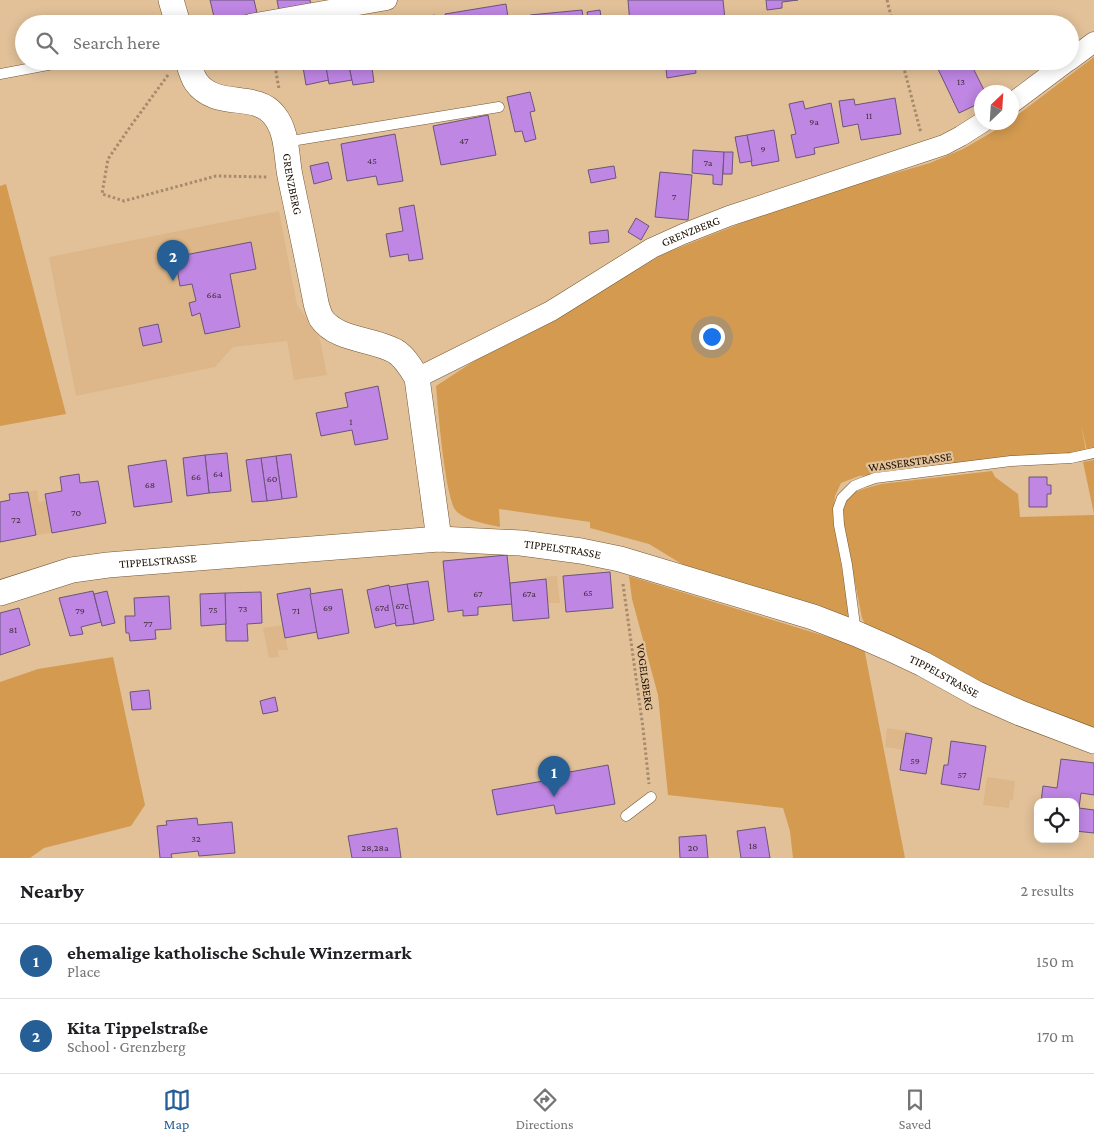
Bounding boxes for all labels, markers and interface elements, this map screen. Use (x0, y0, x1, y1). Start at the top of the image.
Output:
search box (15, 15, 1079, 70)
icon: search (33, 29, 61, 57)
text: Search here (73, 32, 160, 53)
house number: 13 (957, 76, 965, 87)
north arrow (974, 85, 1019, 130)
house number: 11 (866, 110, 872, 121)
house number: 9a (809, 116, 819, 127)
house number: 47 (459, 135, 469, 146)
house number: 9 (760, 143, 766, 154)
street label: GRENZBERG (280, 153, 305, 216)
house number: 45 (367, 155, 377, 166)
house number: 7a (704, 157, 713, 168)
house number: 7 (672, 191, 677, 202)
street label: GRENZBERG (659, 213, 722, 250)
pin: 2 (157, 240, 189, 281)
house number: 66a (207, 289, 222, 300)
your location (699, 324, 725, 350)
house number: 1 (349, 416, 353, 427)
street label: WASSERSTRASSE (867, 449, 953, 475)
house number: 64 (213, 468, 223, 479)
house number: 66 (191, 471, 201, 482)
house number: 60 (267, 473, 278, 484)
house number: 68 (145, 479, 155, 490)
house number: 70 (71, 507, 81, 518)
house number: 72 (11, 514, 21, 525)
street label: TIPPELSTRASSE (523, 536, 603, 562)
street label: TIPPELSTRASSE (119, 551, 198, 571)
house number: 65 (583, 587, 593, 598)
house number: 67 (473, 588, 483, 599)
house number: 67a (522, 588, 536, 599)
house number: 67c (395, 600, 409, 611)
house number: 69 (323, 602, 333, 613)
house number: 67d (375, 602, 390, 613)
house number: 73 (238, 603, 248, 614)
house number: 75 (208, 604, 218, 615)
house number: 79 (75, 605, 85, 616)
house number: 71 (292, 605, 300, 616)
house number: 77 (143, 618, 153, 629)
house number: 81 (9, 624, 17, 635)
street label: VOGELSBERG (633, 643, 657, 712)
street label: TIPPELSTRASSE (907, 652, 982, 701)
house number: 59 (910, 755, 920, 766)
pin: 1 (538, 756, 570, 797)
house number: 57 (957, 769, 967, 780)
map controls (1034, 798, 1079, 843)
button: locate (1034, 798, 1079, 843)
house number: 32 (191, 833, 201, 844)
house number: 18 (749, 840, 757, 851)
house number: 28,28a (361, 842, 389, 853)
house number: 20 (688, 842, 699, 853)
text: Nearby (20, 879, 84, 903)
text: 2 results (1021, 882, 1074, 899)
text: ehemalige katholische Schule Winzermark (67, 942, 412, 963)
text: 1 (33, 953, 39, 970)
text: 150 m (1036, 953, 1074, 970)
text: Place (67, 963, 100, 980)
text: Kita Tippelstraße (67, 1017, 208, 1038)
text: 2 (32, 1028, 40, 1045)
text: 170 m (1037, 1028, 1074, 1045)
text: School · Grenzberg (67, 1038, 186, 1055)
tab: Map (163, 1086, 191, 1132)
tab: Directions (516, 1086, 574, 1132)
tab: Saved (899, 1086, 931, 1132)

